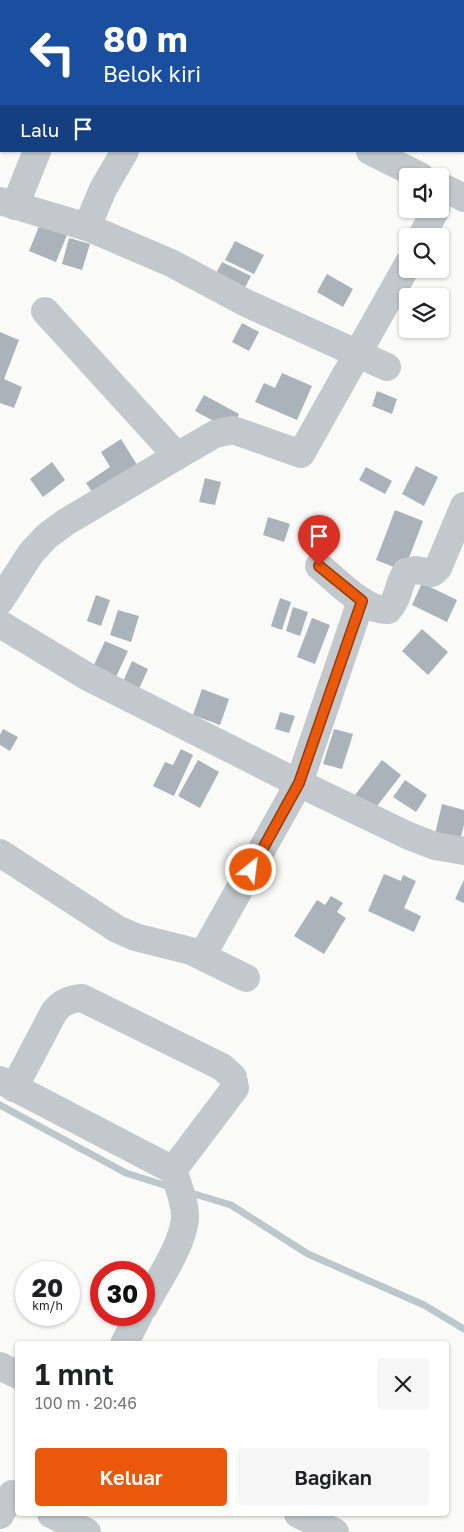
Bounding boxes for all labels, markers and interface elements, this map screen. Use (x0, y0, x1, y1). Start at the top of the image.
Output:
text: 80 m (103, 18, 188, 60)
icon: left (20, 20, 85, 85)
text: Belok kiri (103, 60, 201, 87)
icon: arrive (69, 115, 97, 143)
text: Lalu (20, 118, 59, 141)
map controls (399, 168, 449, 338)
button: sound (399, 168, 449, 218)
button: search (399, 228, 449, 278)
button: layers (399, 288, 449, 338)
pin (298, 515, 340, 566)
icon: arrive (305, 522, 333, 550)
position arrow (224, 843, 276, 895)
speed limit sign: 30 (90, 1261, 155, 1326)
text: 20 (32, 1272, 63, 1303)
text: km/h (32, 1298, 63, 1313)
text: 1 mnt (35, 1356, 114, 1392)
button: close (377, 1358, 429, 1410)
text: 100 m · 20:46 (35, 1393, 137, 1413)
button: Keluar (35, 1448, 227, 1506)
button: Bagikan (237, 1448, 429, 1506)

